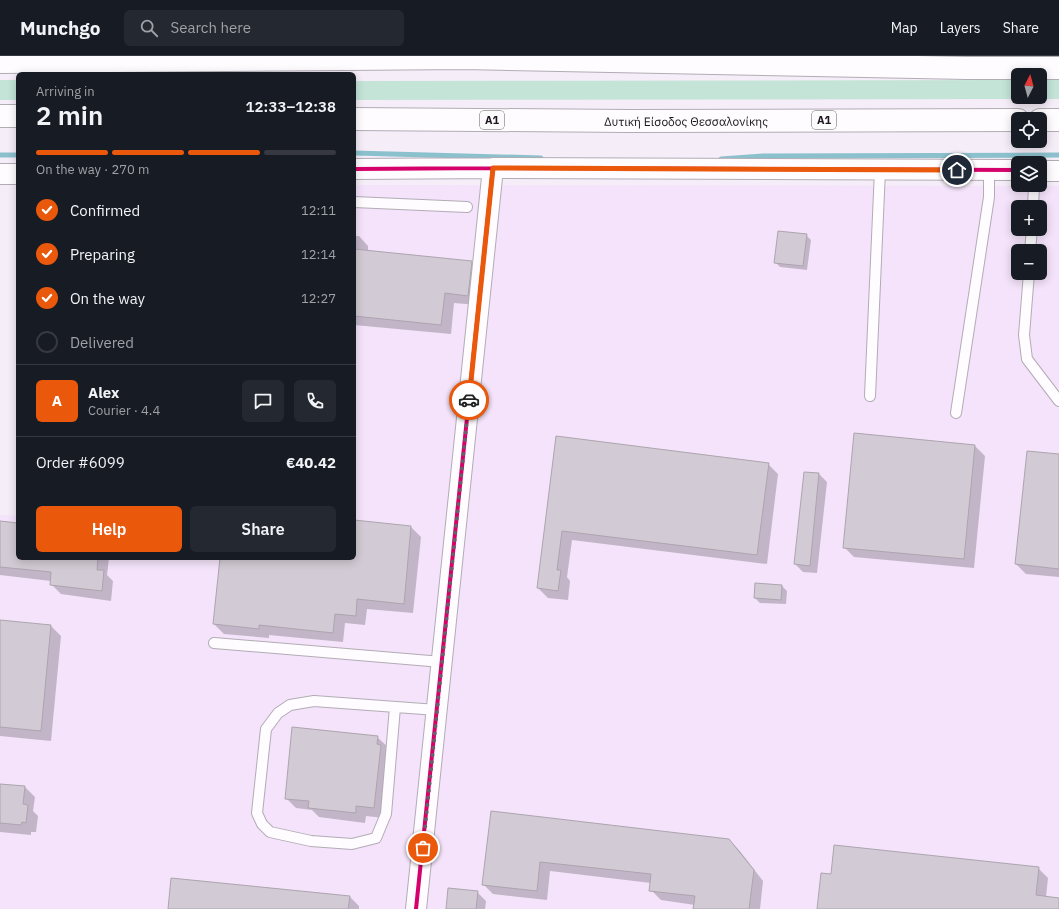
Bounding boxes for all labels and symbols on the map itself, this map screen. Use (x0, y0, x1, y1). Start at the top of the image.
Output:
north arrow (1011, 68, 1047, 104)
road number: Α1 (480, 111, 504, 129)
road number: Α1 (812, 111, 836, 129)
street label: Δυτική Είσοδος Θεσσαλονίκης (604, 113, 768, 129)
pin (940, 153, 974, 187)
courier (449, 380, 489, 420)
pin (406, 831, 440, 865)

